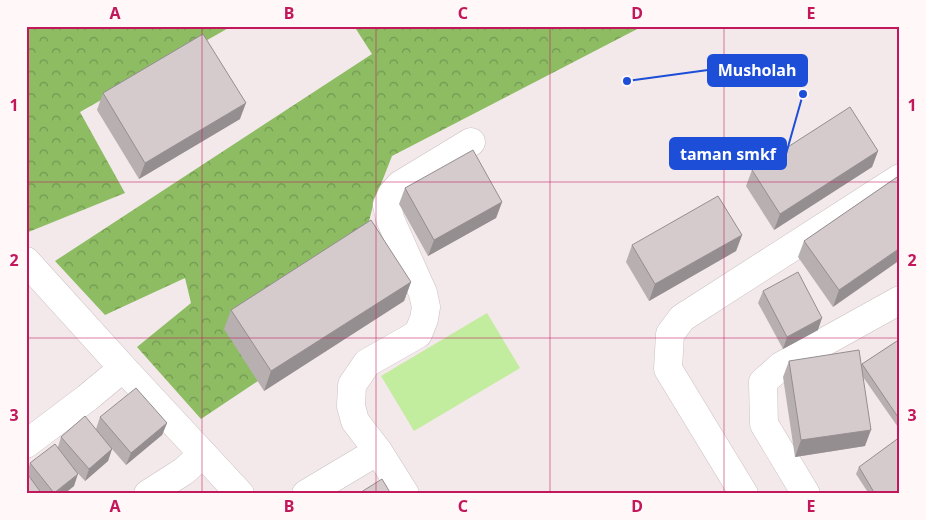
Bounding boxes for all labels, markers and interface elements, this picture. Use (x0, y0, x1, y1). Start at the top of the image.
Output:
text: A (109, 2, 121, 24)
text: B (284, 2, 294, 24)
text: C (458, 2, 468, 24)
text: D (631, 2, 643, 24)
text: E (807, 2, 816, 24)
callout: Musholah (708, 55, 807, 86)
text: Musholah (718, 59, 796, 81)
text: 1 (9, 94, 19, 116)
text: 1 (907, 94, 917, 116)
callout: taman smkf (670, 138, 786, 169)
text: taman smkf (680, 143, 777, 165)
text: 2 (9, 249, 19, 271)
text: 2 (907, 249, 917, 271)
text: 3 (9, 404, 19, 426)
text: 3 (907, 404, 917, 426)
text: A (109, 495, 121, 517)
text: B (284, 495, 294, 517)
text: C (458, 495, 468, 517)
text: D (631, 495, 643, 517)
text: E (807, 495, 816, 517)

